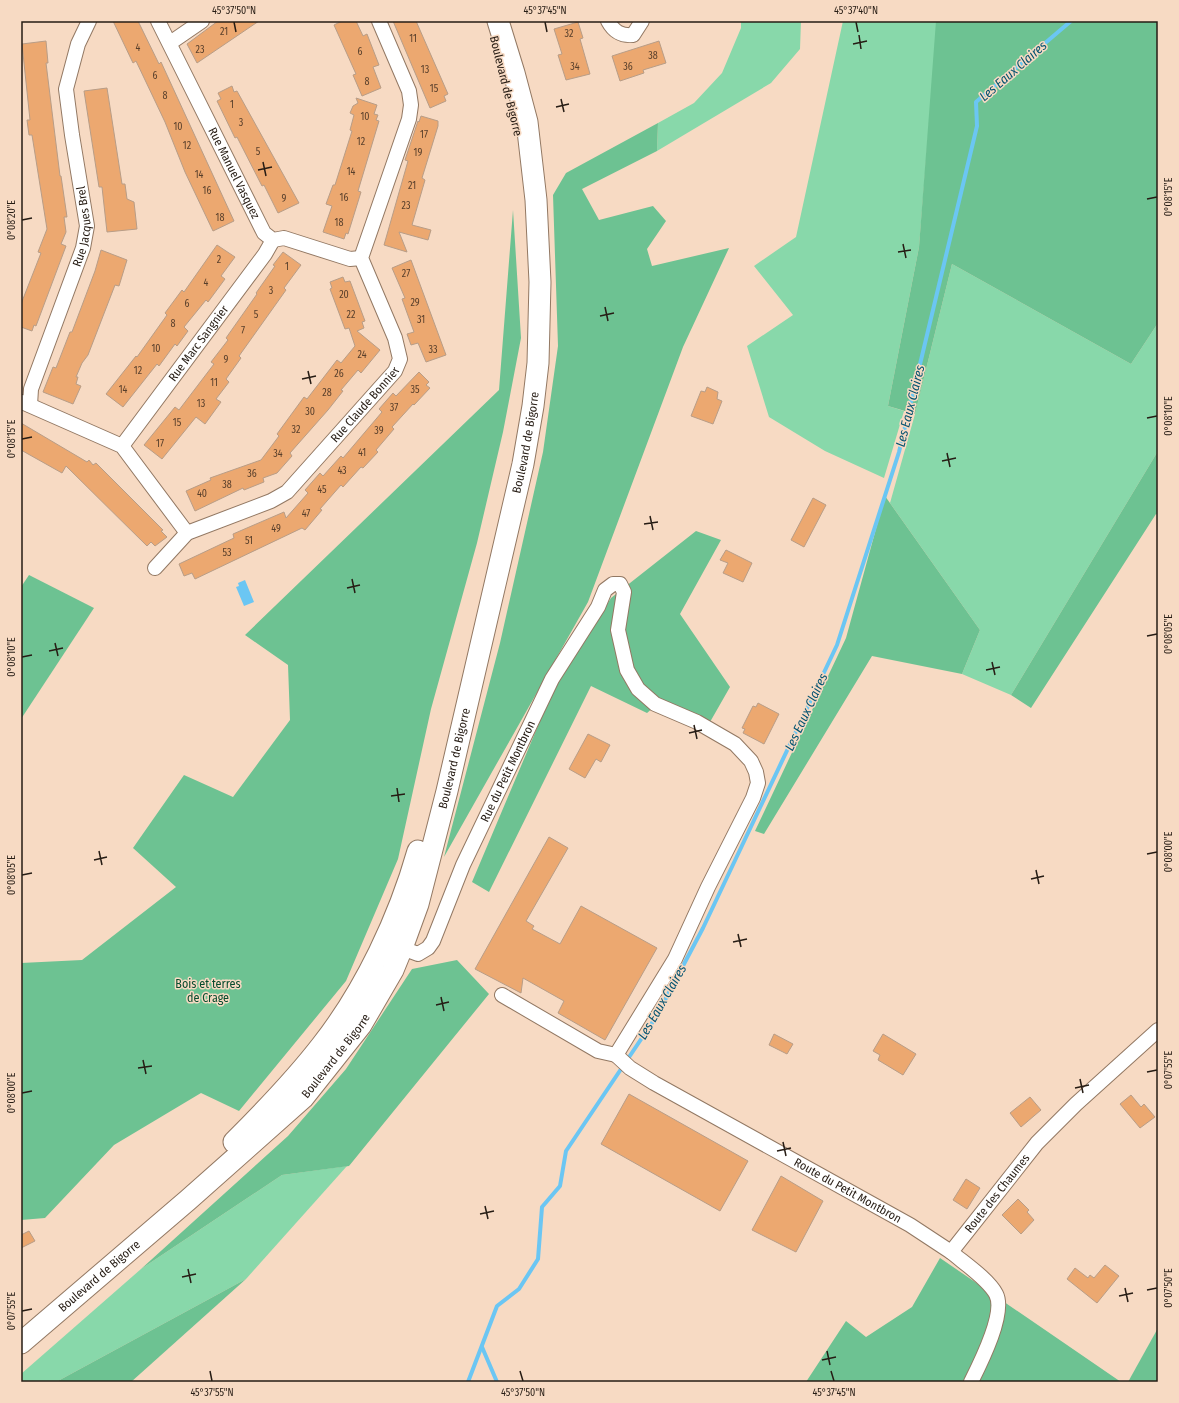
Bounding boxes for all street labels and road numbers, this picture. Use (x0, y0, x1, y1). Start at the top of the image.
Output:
street label: Boulevard de Bigorre (487, 34, 525, 138)
street label: Rue Manuel Vasquez (205, 125, 263, 221)
street label: Rue Jacques Brel (70, 185, 94, 268)
street label: Rue Marc Sangnier (166, 302, 232, 384)
street label: Rue Claude Bonnier (328, 364, 403, 445)
street label: Boulevard de Bigorre (509, 391, 542, 495)
street label: Boulevard de Bigorre (436, 707, 473, 810)
street label: Rue du Petit Montbron (478, 718, 538, 824)
street label: Boulevard de Bigorre (299, 1011, 373, 1101)
street label: Route des Chaumes (962, 1151, 1033, 1236)
street label: Route du Petit Montbron (792, 1155, 904, 1226)
street label: Boulevard de Bigorre (56, 1237, 143, 1315)

